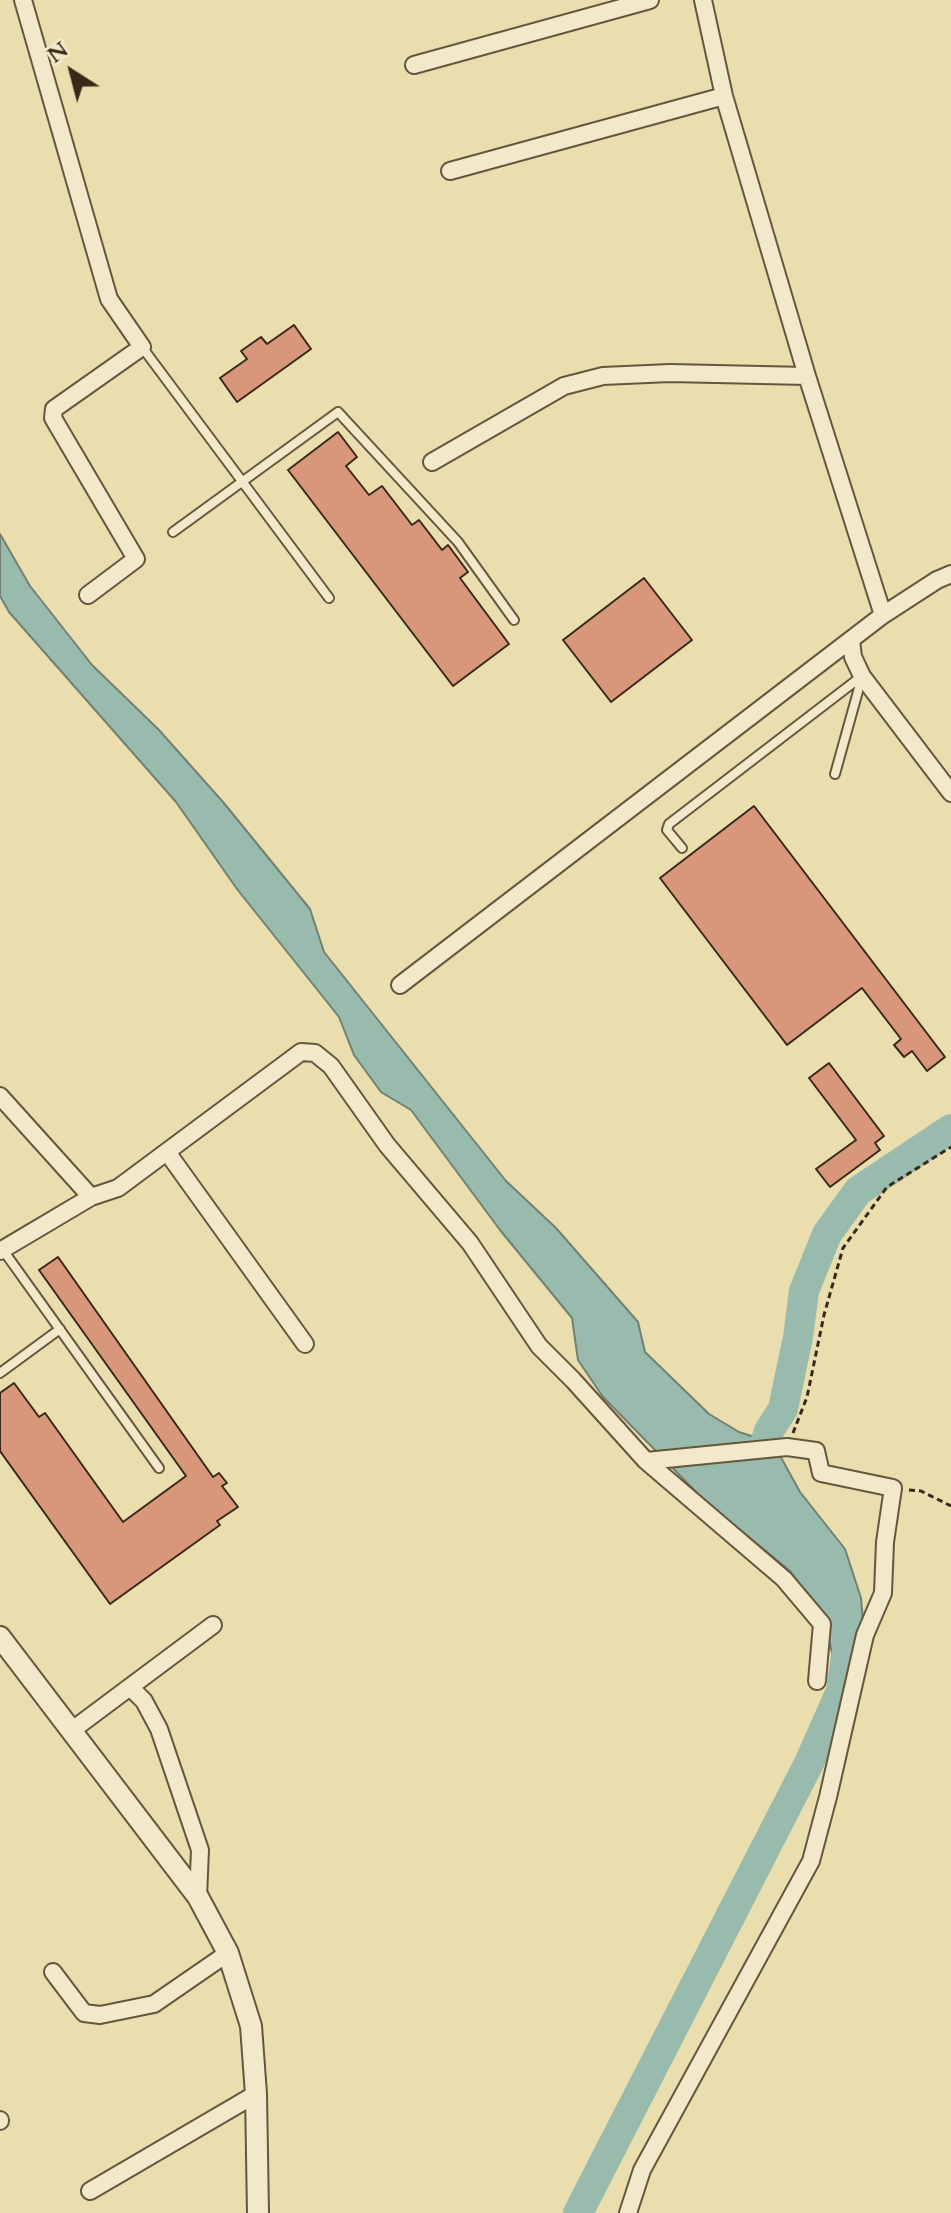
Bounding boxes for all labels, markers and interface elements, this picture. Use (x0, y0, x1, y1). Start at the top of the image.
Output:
north arrow (32, 32, 112, 112)
text: N (41, 35, 74, 70)

